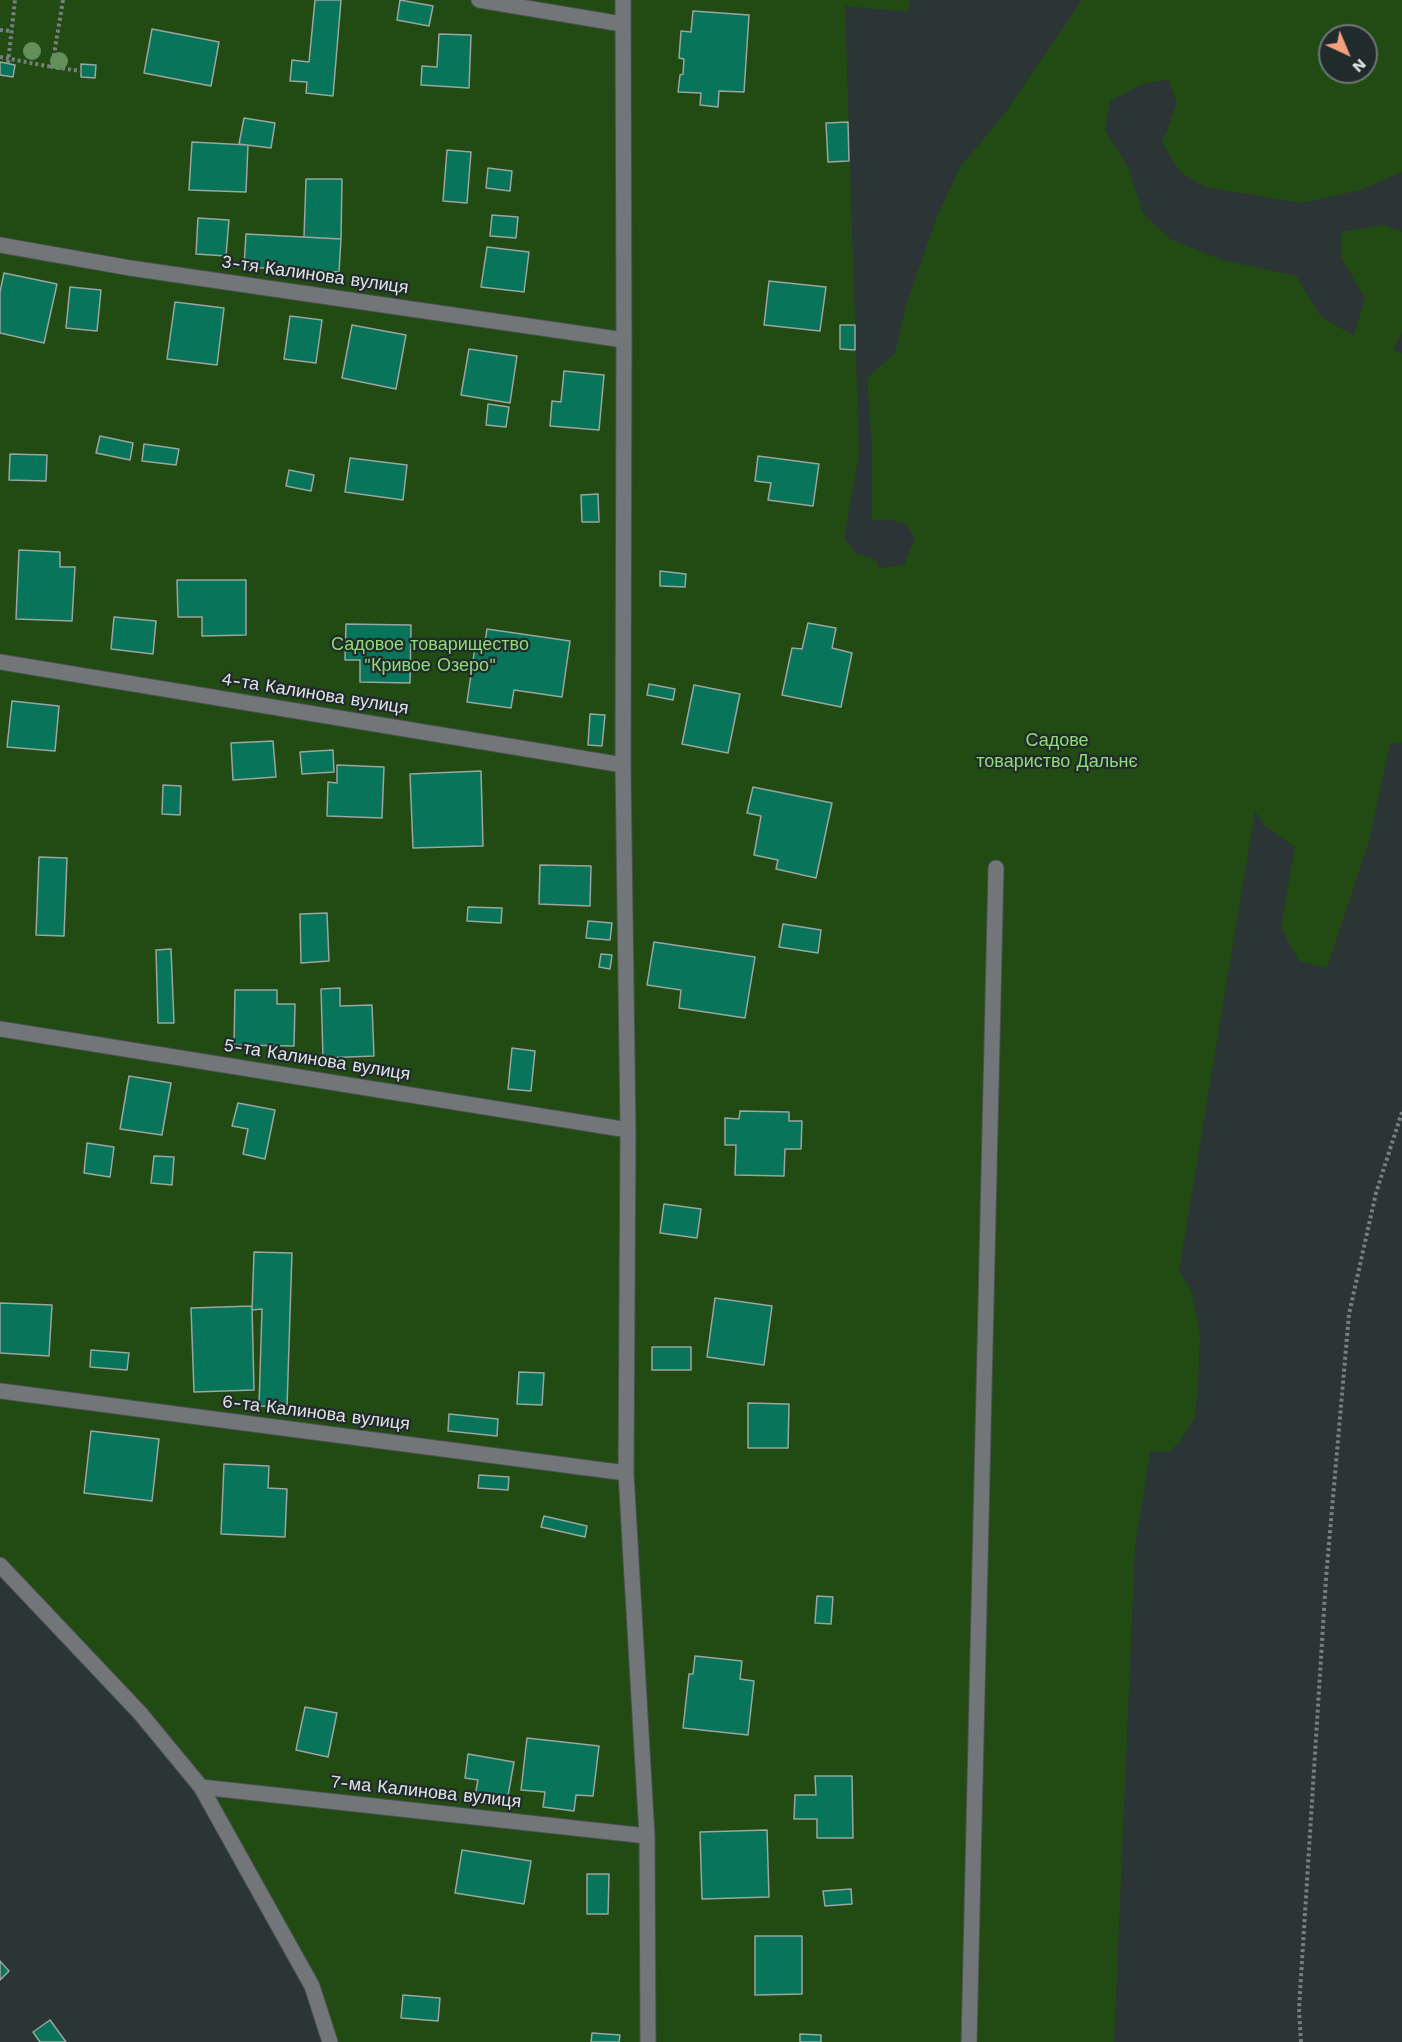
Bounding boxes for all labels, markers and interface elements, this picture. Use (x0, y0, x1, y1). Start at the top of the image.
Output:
north arrow (1318, 24, 1378, 84)
text: N (1349, 55, 1370, 77)
street label: 3-тя Калинова вулиця (220, 251, 410, 299)
park label: Садовое товарищество "Кривое Озеро" (331, 634, 529, 676)
street label: 4-та Калинова вулиця (220, 669, 410, 719)
park label: Садове товариство Дальнє (976, 730, 1138, 772)
street label: 5-та Калинова вулиця (222, 1035, 412, 1085)
street label: 6-та Калинова вулиця (221, 1391, 411, 1435)
street label: 7-ма Калинова вулиця (330, 1771, 522, 1813)

